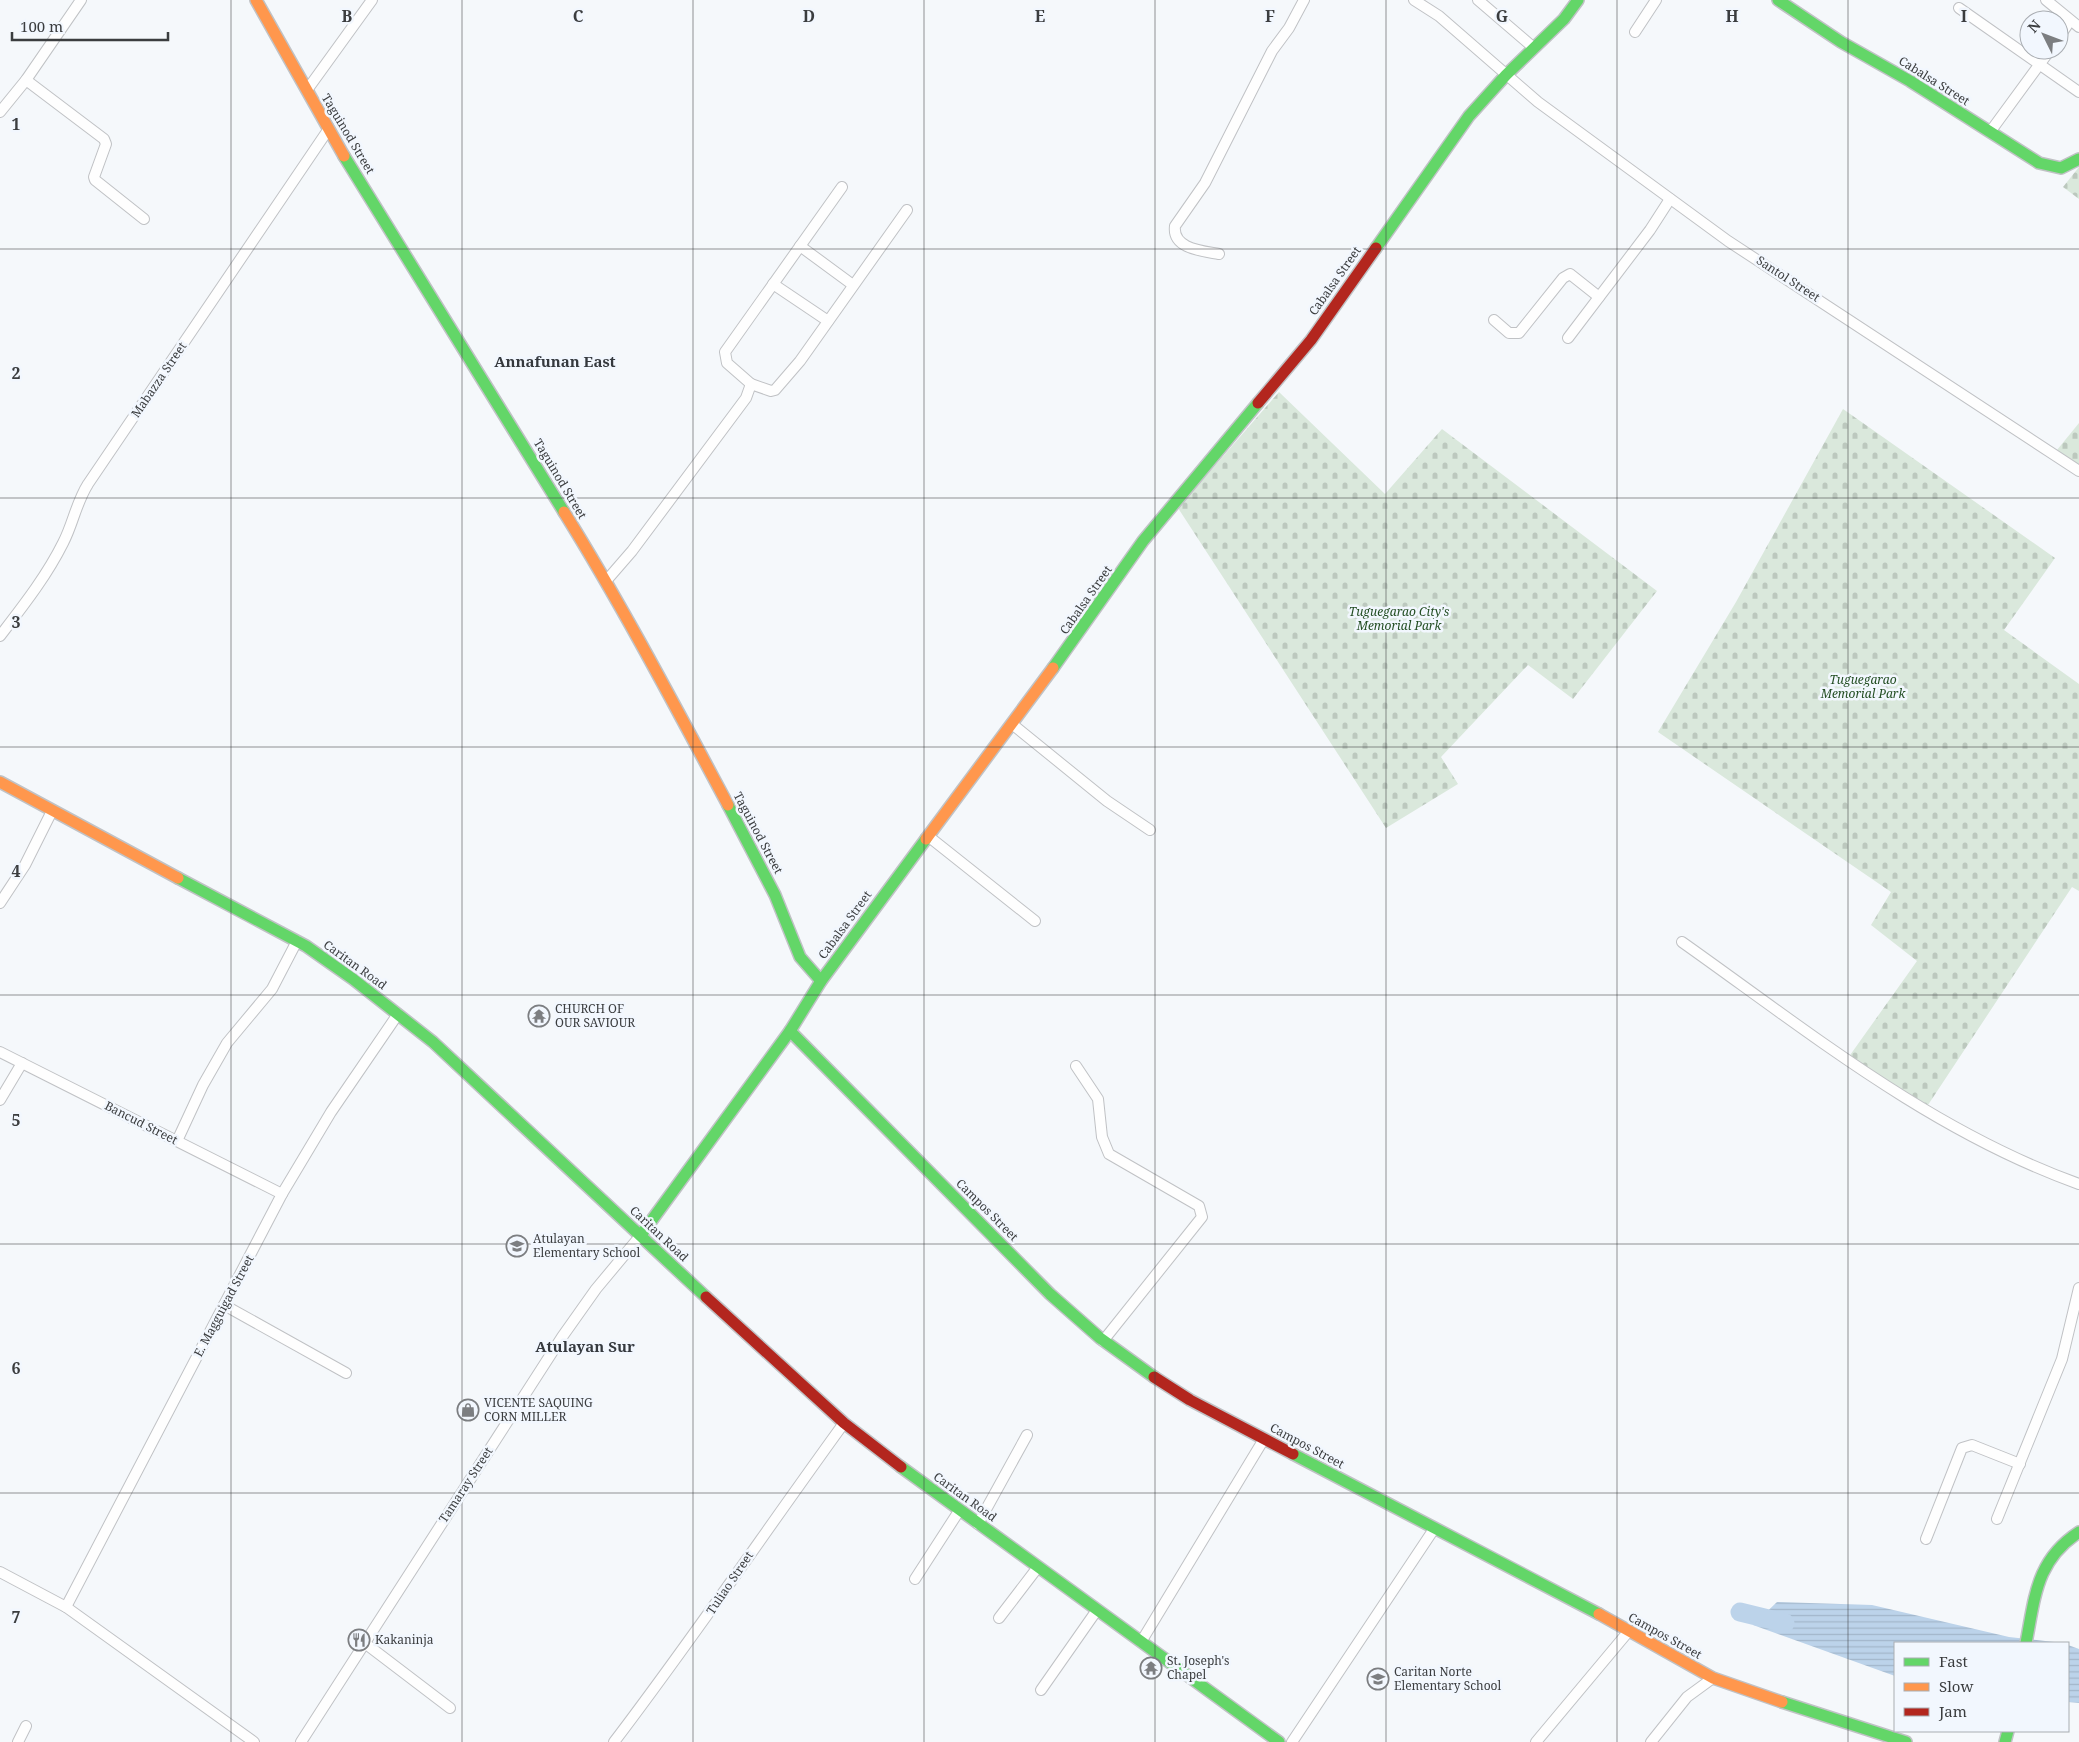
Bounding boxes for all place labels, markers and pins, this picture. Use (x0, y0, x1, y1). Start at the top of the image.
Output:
place label: CHURCH OF OUR SAVIOUR (555, 1000, 635, 1031)
temple icon: CHURCH OF OUR SAVIOUR (527, 1004, 551, 1028)
place label: Atulayan Elementary School (533, 1230, 641, 1261)
school or university icon: Atulayan Elementary School (505, 1234, 529, 1258)
place label: VICENTE SAQUING CORN MILLER (484, 1394, 593, 1425)
shop icon: VICENTE SAQUING CORN MILLER (456, 1398, 480, 1422)
restaurant icon: Kakaninja (347, 1628, 371, 1652)
place label: Kakaninja (375, 1631, 434, 1648)
place label: St. Joseph's Chapel (1167, 1652, 1229, 1683)
temple icon: St. Joseph's Chapel (1139, 1656, 1163, 1680)
place label: Caritan Norte Elementary School (1394, 1663, 1502, 1694)
school or university icon: Caritan Norte Elementary School (1366, 1667, 1390, 1691)

